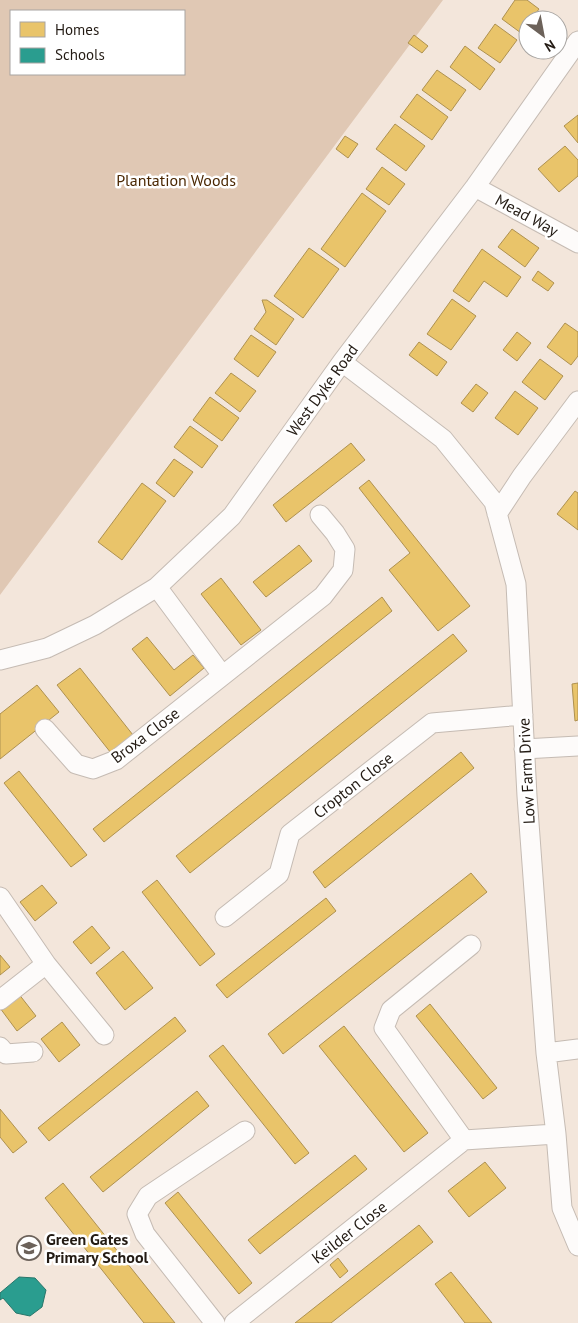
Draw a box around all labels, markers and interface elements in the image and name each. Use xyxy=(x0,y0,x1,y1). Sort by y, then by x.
legend xyxy=(10,10,185,75)
north arrow xyxy=(518,10,568,60)
text: Homes xyxy=(55,20,99,39)
text: N xyxy=(541,36,559,56)
text: Schools xyxy=(55,45,105,64)
park label: Plantation Woods xyxy=(116,170,236,190)
street label: Mead Way xyxy=(492,189,563,241)
street label: West Dyke Road xyxy=(282,340,362,440)
street label: Broxa Close xyxy=(107,703,183,767)
street label: Low Farm Drive xyxy=(513,717,539,825)
street label: Cropton Close xyxy=(309,748,397,822)
street label: Keilder Close xyxy=(307,1196,391,1268)
place label: Green Gates Primary School xyxy=(46,1229,148,1267)
school or university icon: Green Gates Primary School xyxy=(16,1235,42,1261)

